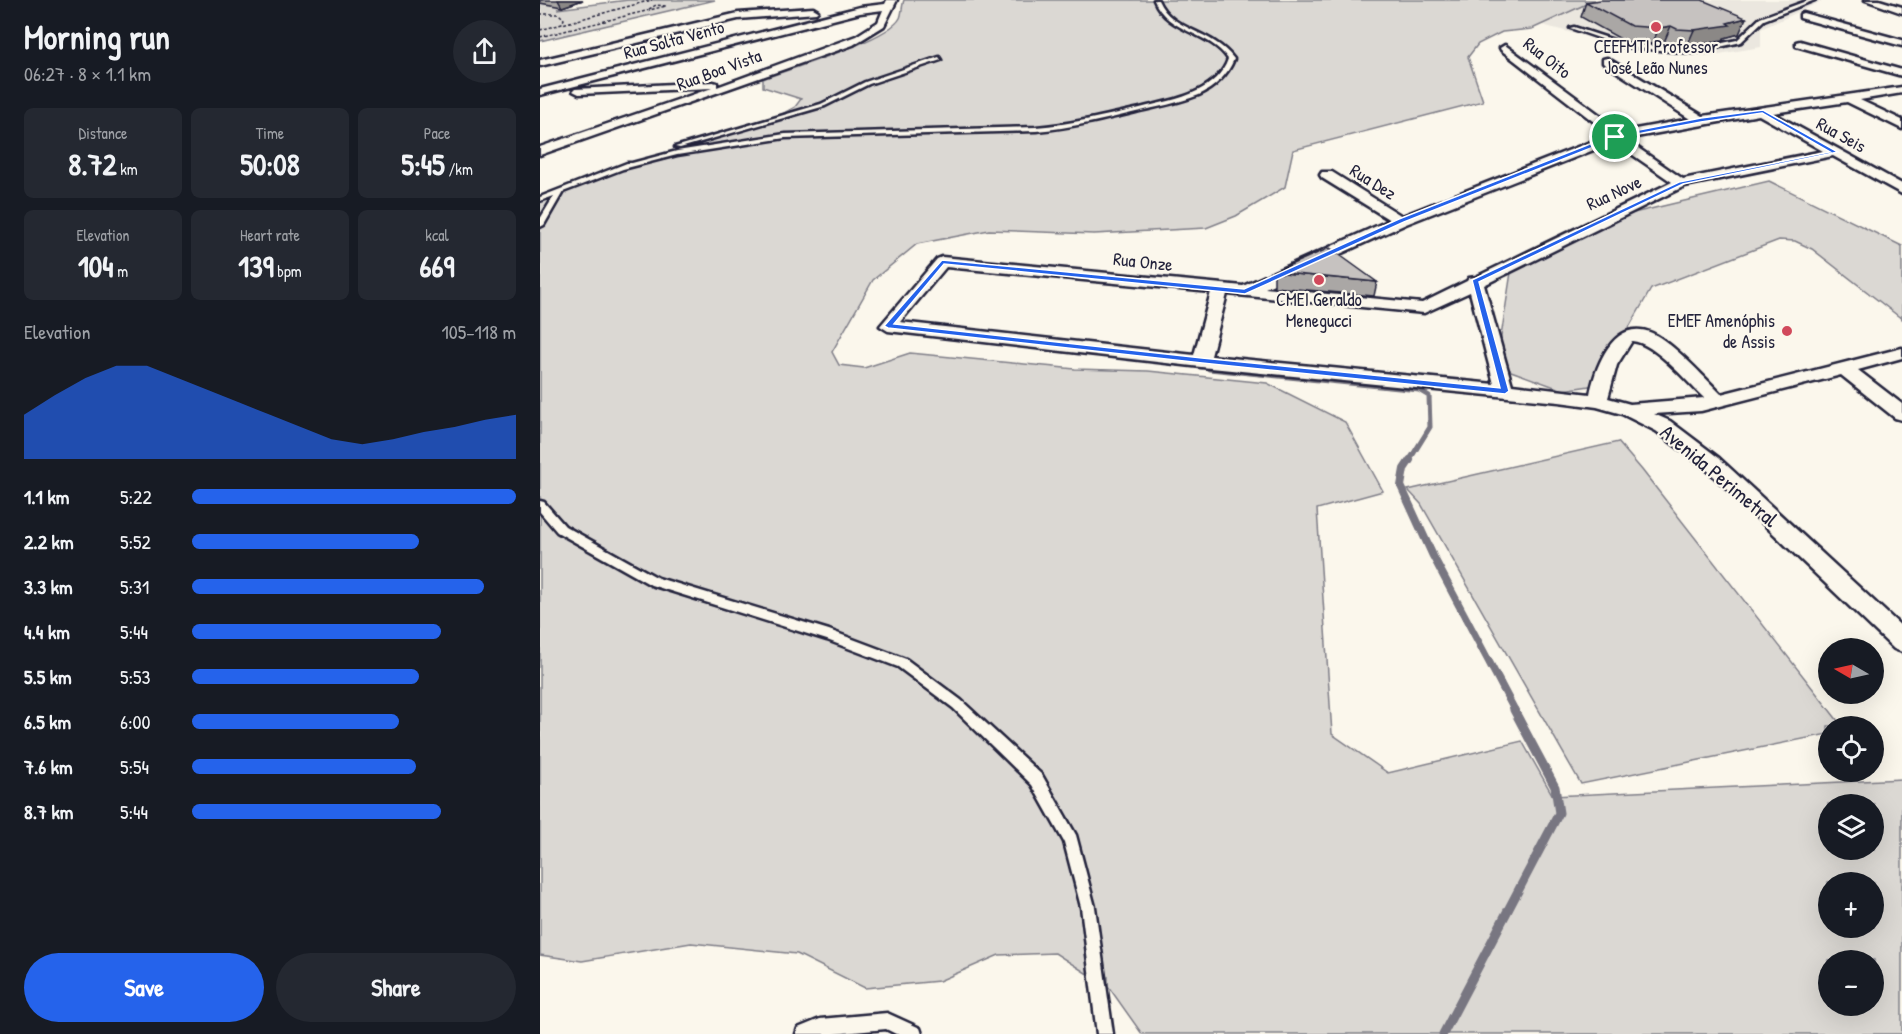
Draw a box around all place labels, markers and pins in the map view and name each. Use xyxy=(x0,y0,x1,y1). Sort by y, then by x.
marker: CEEFMTI Professor José Leão Nunes xyxy=(1649,20,1663,34)
place label: CEEFMTI Professor José Leão Nunes xyxy=(1594,34,1718,80)
pin xyxy=(1589,111,1640,162)
marker: CMEI Geraldo Menegucci xyxy=(1312,273,1326,287)
place label: CMEI Geraldo Menegucci xyxy=(1276,287,1362,333)
place label: EMEF Amenóphis de Assis xyxy=(1668,308,1775,354)
marker: EMEF Amenóphis de Assis xyxy=(1780,324,1794,338)

